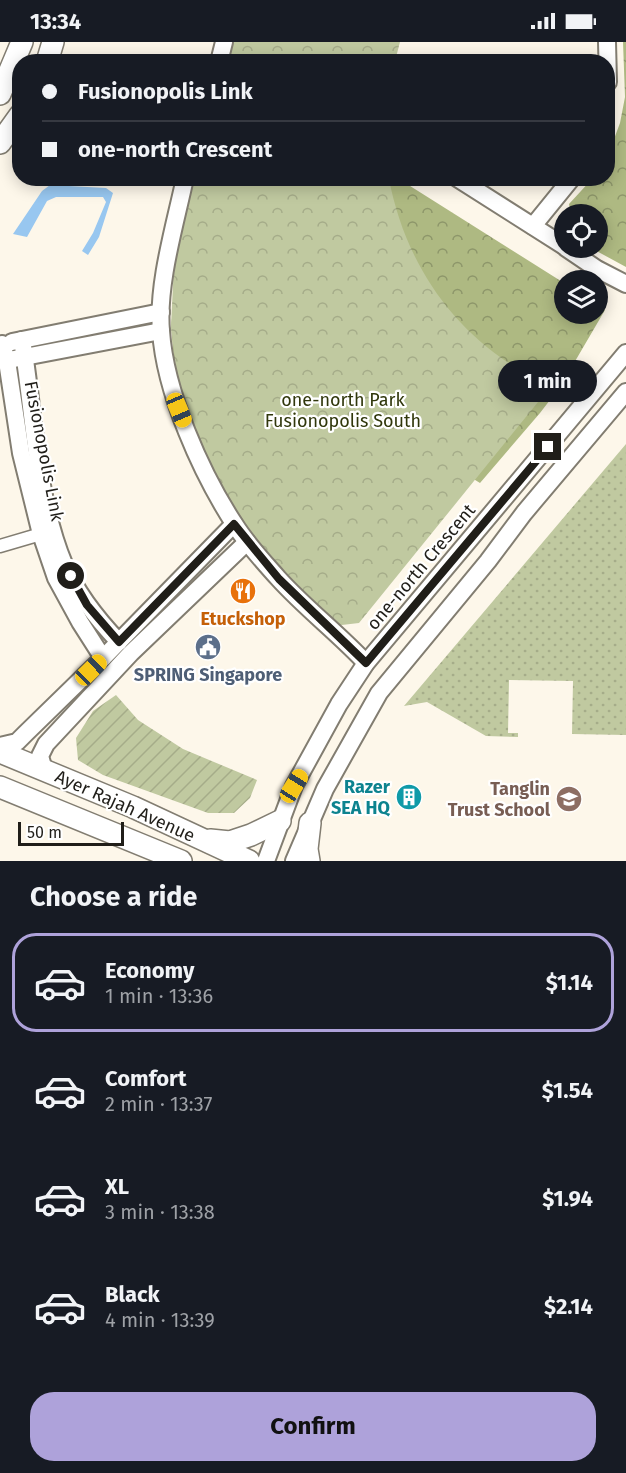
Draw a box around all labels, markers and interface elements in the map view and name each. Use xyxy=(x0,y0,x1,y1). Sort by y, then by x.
text: 13:34 xyxy=(30,8,81,35)
text: Fusionopolis Link xyxy=(78,78,253,105)
text: one-north Crescent xyxy=(78,136,272,163)
map controls xyxy=(554,204,608,324)
button: locate xyxy=(554,204,608,258)
button: layers xyxy=(554,270,608,324)
callout: 1 min xyxy=(498,360,598,402)
text: 1 min xyxy=(523,369,572,393)
street label: Fusionopolis Link xyxy=(20,379,69,524)
park label: one-north Park Fusionopolis South xyxy=(265,389,421,432)
car xyxy=(164,390,194,430)
route end xyxy=(534,433,561,460)
street label: one-north Crescent xyxy=(362,499,480,634)
route start xyxy=(57,562,84,589)
restaurant icon: Etuckshop xyxy=(228,576,258,606)
place label: Etuckshop xyxy=(200,608,286,630)
public building icon: SPRING Singapore xyxy=(193,632,223,662)
car xyxy=(72,651,110,689)
place label: SPRING Singapore xyxy=(134,664,282,686)
street label: Ayer Rajah Avenue xyxy=(52,765,198,847)
car xyxy=(277,766,311,806)
place label: Razer SEA HQ xyxy=(331,776,391,819)
place label: Tanglin Trust School xyxy=(448,778,551,821)
building icon: Razer SEA HQ xyxy=(394,782,424,812)
school or university icon: Tanglin Trust School xyxy=(554,784,584,814)
scale bar xyxy=(18,819,124,846)
text: 50 m xyxy=(27,823,62,842)
text: Choose a ride xyxy=(30,881,197,913)
icon: car xyxy=(33,956,87,1010)
text: Economy xyxy=(105,957,194,984)
text: $1.14 xyxy=(546,969,593,996)
text: 1 min · 13:36 xyxy=(105,984,213,1008)
icon: car xyxy=(33,1064,87,1118)
text: Comfort xyxy=(105,1065,186,1092)
text: $1.54 xyxy=(542,1077,593,1104)
text: 2 min · 13:37 xyxy=(105,1092,212,1116)
icon: car xyxy=(33,1172,87,1226)
text: XL xyxy=(105,1173,129,1200)
text: $1.94 xyxy=(542,1185,593,1212)
text: 3 min · 13:38 xyxy=(105,1200,215,1224)
icon: car xyxy=(33,1280,87,1334)
text: Black xyxy=(105,1281,160,1308)
text: $2.14 xyxy=(544,1293,593,1320)
text: 4 min · 13:39 xyxy=(105,1308,215,1332)
button: Confirm xyxy=(30,1392,596,1461)

